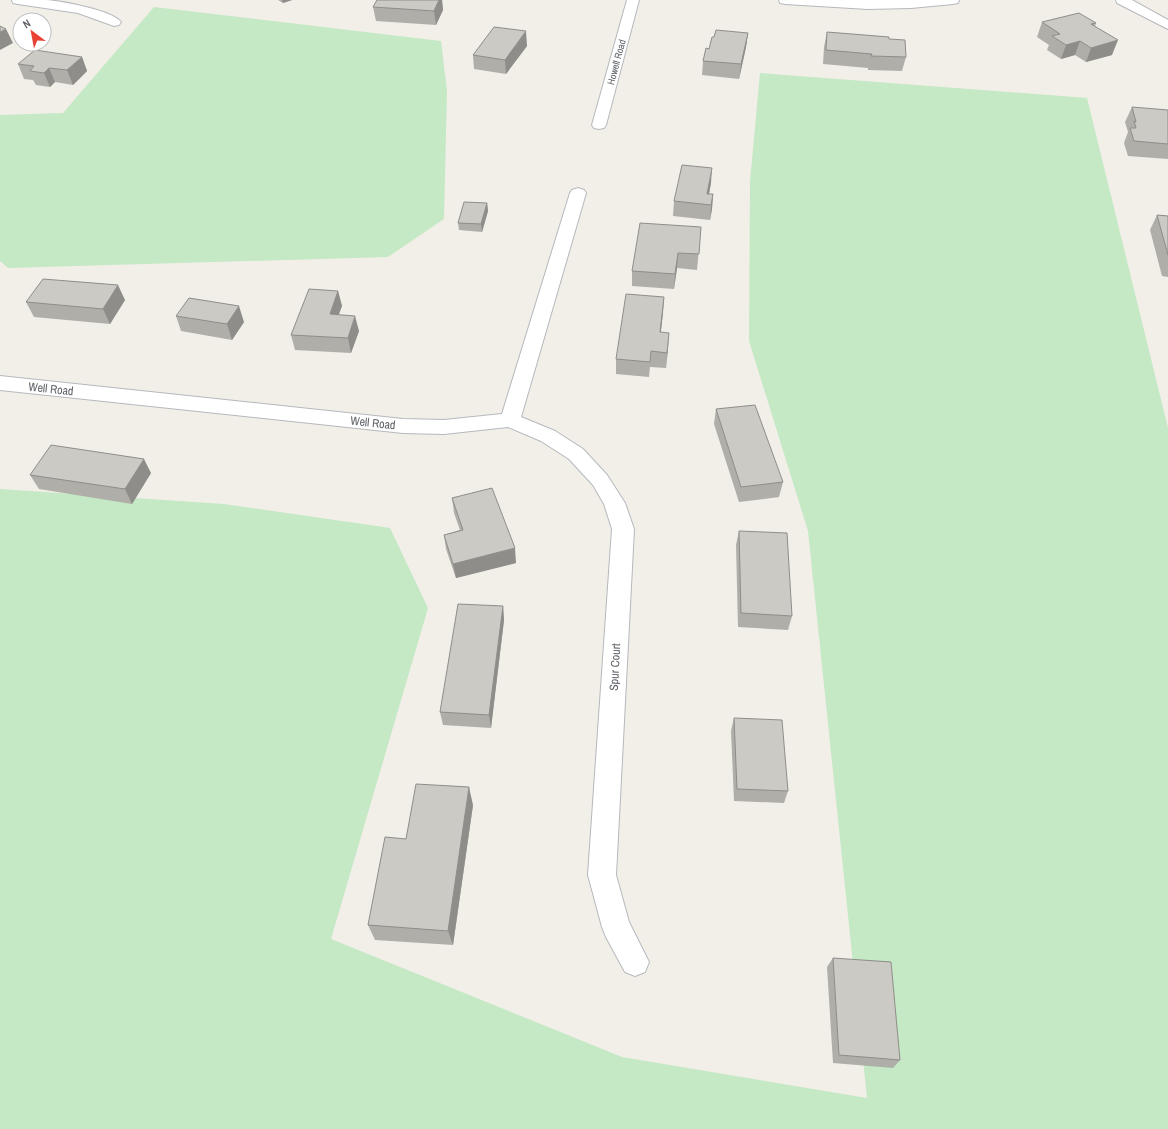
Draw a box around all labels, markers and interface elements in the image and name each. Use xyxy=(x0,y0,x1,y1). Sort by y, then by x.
north arrow xyxy=(12,12,52,52)
text: N xyxy=(20,16,33,31)
street label: Howell Road xyxy=(604,38,629,86)
street label: Well Road xyxy=(28,379,74,399)
street label: Well Road xyxy=(350,413,396,433)
street label: Spur Court xyxy=(606,643,624,691)

